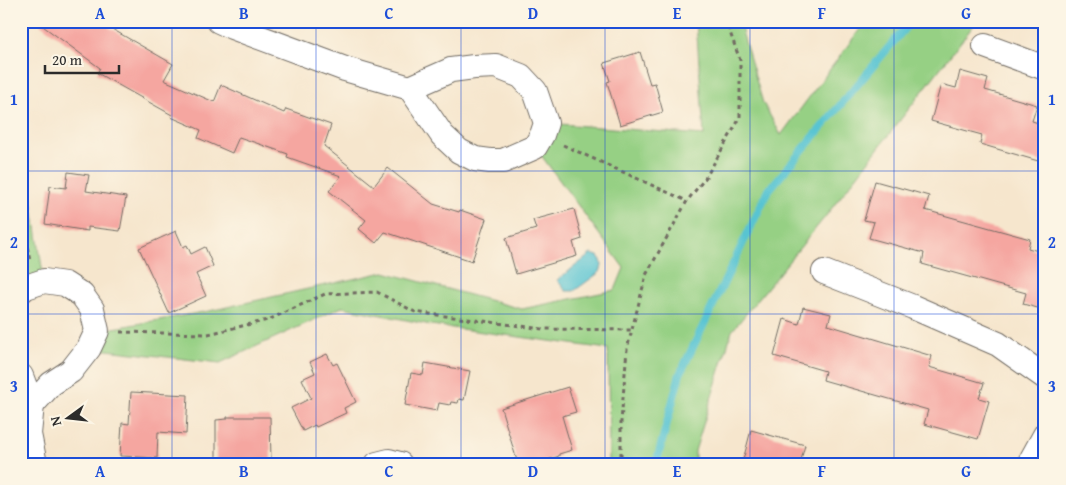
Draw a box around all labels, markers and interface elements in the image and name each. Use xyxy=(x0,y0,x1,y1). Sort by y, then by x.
text: A xyxy=(95,1,106,25)
text: B xyxy=(239,1,249,25)
text: C xyxy=(384,1,394,25)
text: D xyxy=(528,1,538,25)
text: E xyxy=(673,1,682,25)
text: F xyxy=(818,1,826,25)
text: G xyxy=(961,1,971,25)
scale bar xyxy=(45,42,119,74)
text: 20 m xyxy=(52,49,83,70)
text: 1 xyxy=(10,87,18,111)
text: 1 xyxy=(1048,87,1056,111)
text: 2 xyxy=(10,230,18,254)
text: 2 xyxy=(1048,230,1056,254)
text: 3 xyxy=(10,374,18,398)
text: 3 xyxy=(1048,374,1056,398)
north arrow xyxy=(42,392,92,442)
text: N xyxy=(44,414,66,428)
text: A xyxy=(95,459,106,483)
text: B xyxy=(239,459,249,483)
text: C xyxy=(384,459,394,483)
text: D xyxy=(528,459,538,483)
text: E xyxy=(673,459,682,483)
text: F xyxy=(818,459,826,483)
text: G xyxy=(961,459,971,483)

